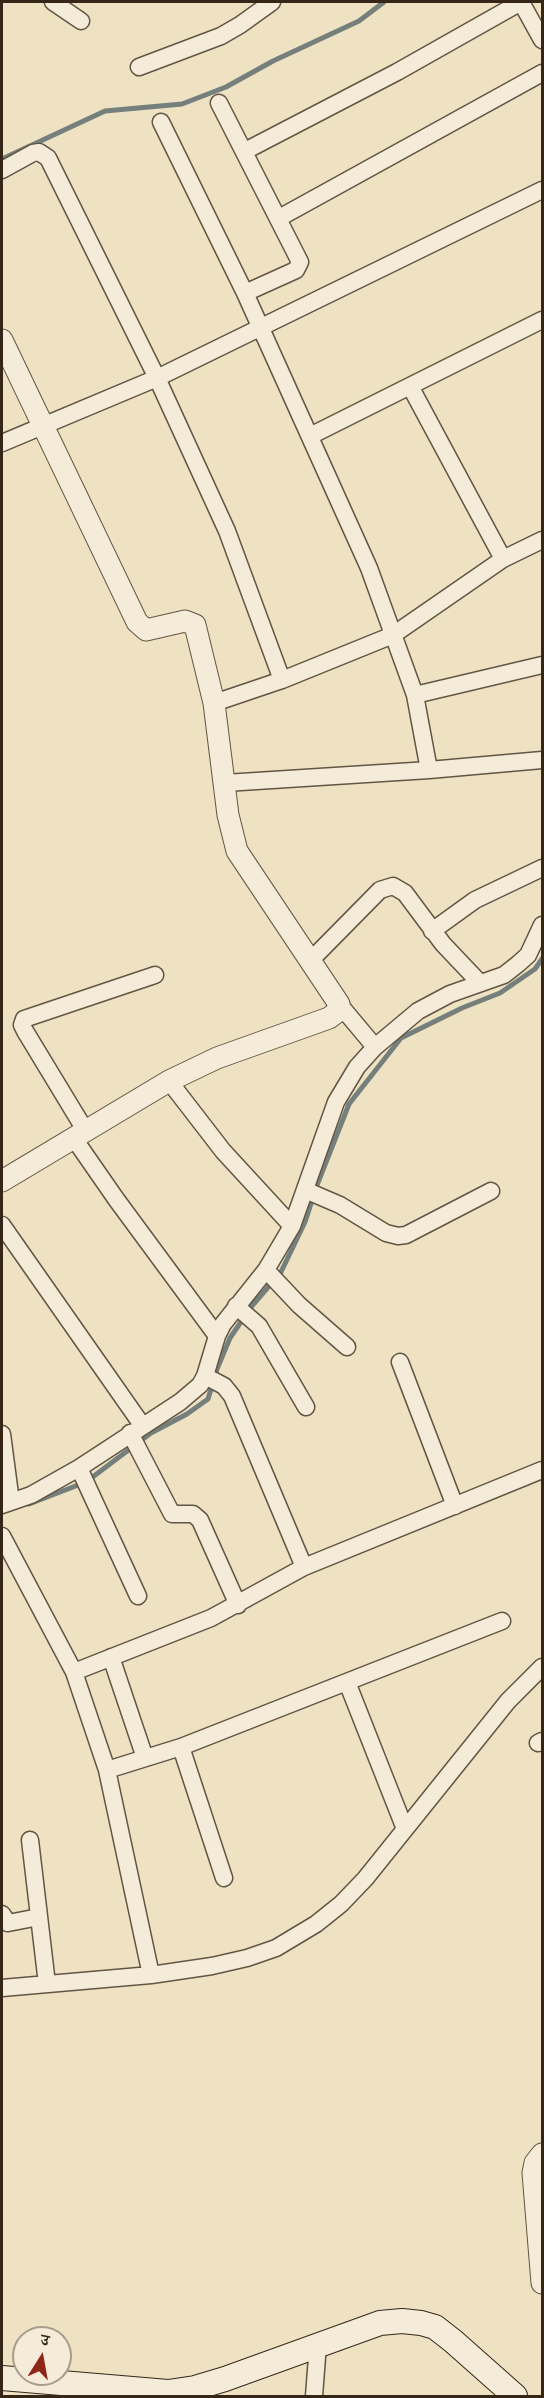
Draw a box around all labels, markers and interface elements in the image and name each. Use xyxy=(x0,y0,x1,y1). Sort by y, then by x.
north arrow xyxy=(12,2326,72,2386)
text: उ xyxy=(39,2330,51,2351)

